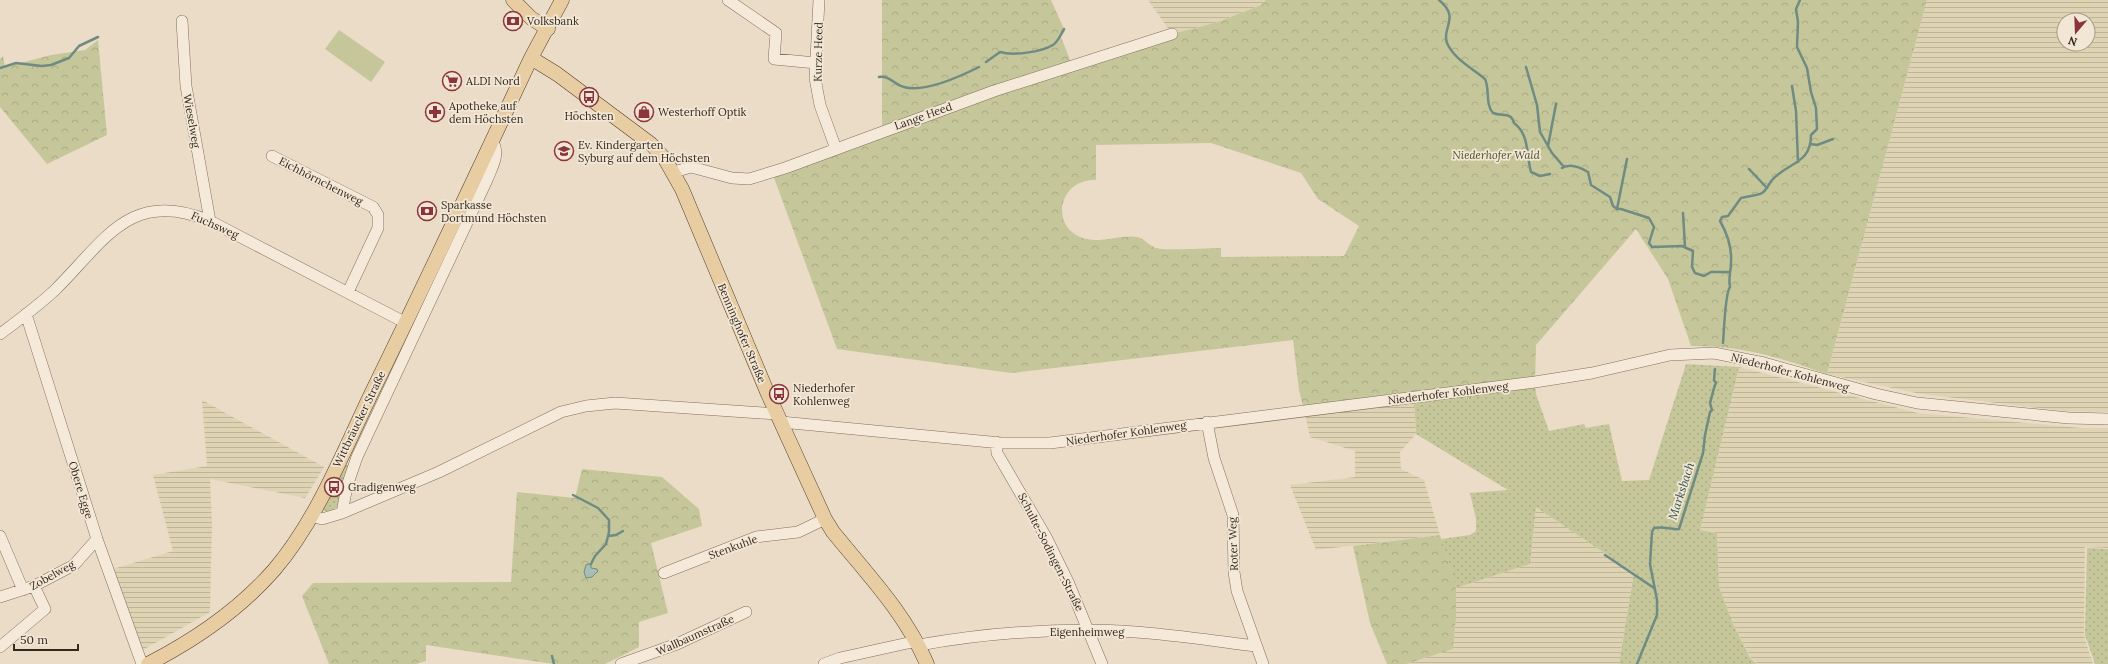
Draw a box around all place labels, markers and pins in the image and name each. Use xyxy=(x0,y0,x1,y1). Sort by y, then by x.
bank icon: Volksbank xyxy=(502,10,524,32)
place label: Volksbank xyxy=(526,14,579,28)
supermarket icon: ALDI Nord xyxy=(441,70,463,92)
place label: ALDI Nord xyxy=(465,74,520,88)
bus stop icon: Höchsten xyxy=(578,86,600,108)
place label: Apotheke auf dem Höchsten xyxy=(448,99,524,126)
pharmacy icon: Apotheke auf dem Höchsten xyxy=(424,101,446,123)
shop icon: Westerhoff Optik xyxy=(633,101,655,123)
place label: Westerhoff Optik xyxy=(658,105,747,119)
place label: Höchsten xyxy=(564,109,614,123)
place label: Ev. Kindergarten Syburg auf dem Höchsten xyxy=(578,138,710,165)
school or university icon: Ev. Kindergarten Syburg auf dem Höchsten xyxy=(553,140,575,162)
place label: Sparkasse Dortmund Höchsten xyxy=(441,198,547,225)
bank icon: Sparkasse Dortmund Höchsten xyxy=(416,200,438,222)
place label: Niederhofer Kohlenweg xyxy=(793,381,855,408)
bus stop icon: Niederhofer Kohlenweg xyxy=(768,383,790,405)
bus stop icon: Gradigenweg xyxy=(323,476,345,498)
place label: Gradigenweg xyxy=(348,480,417,494)

